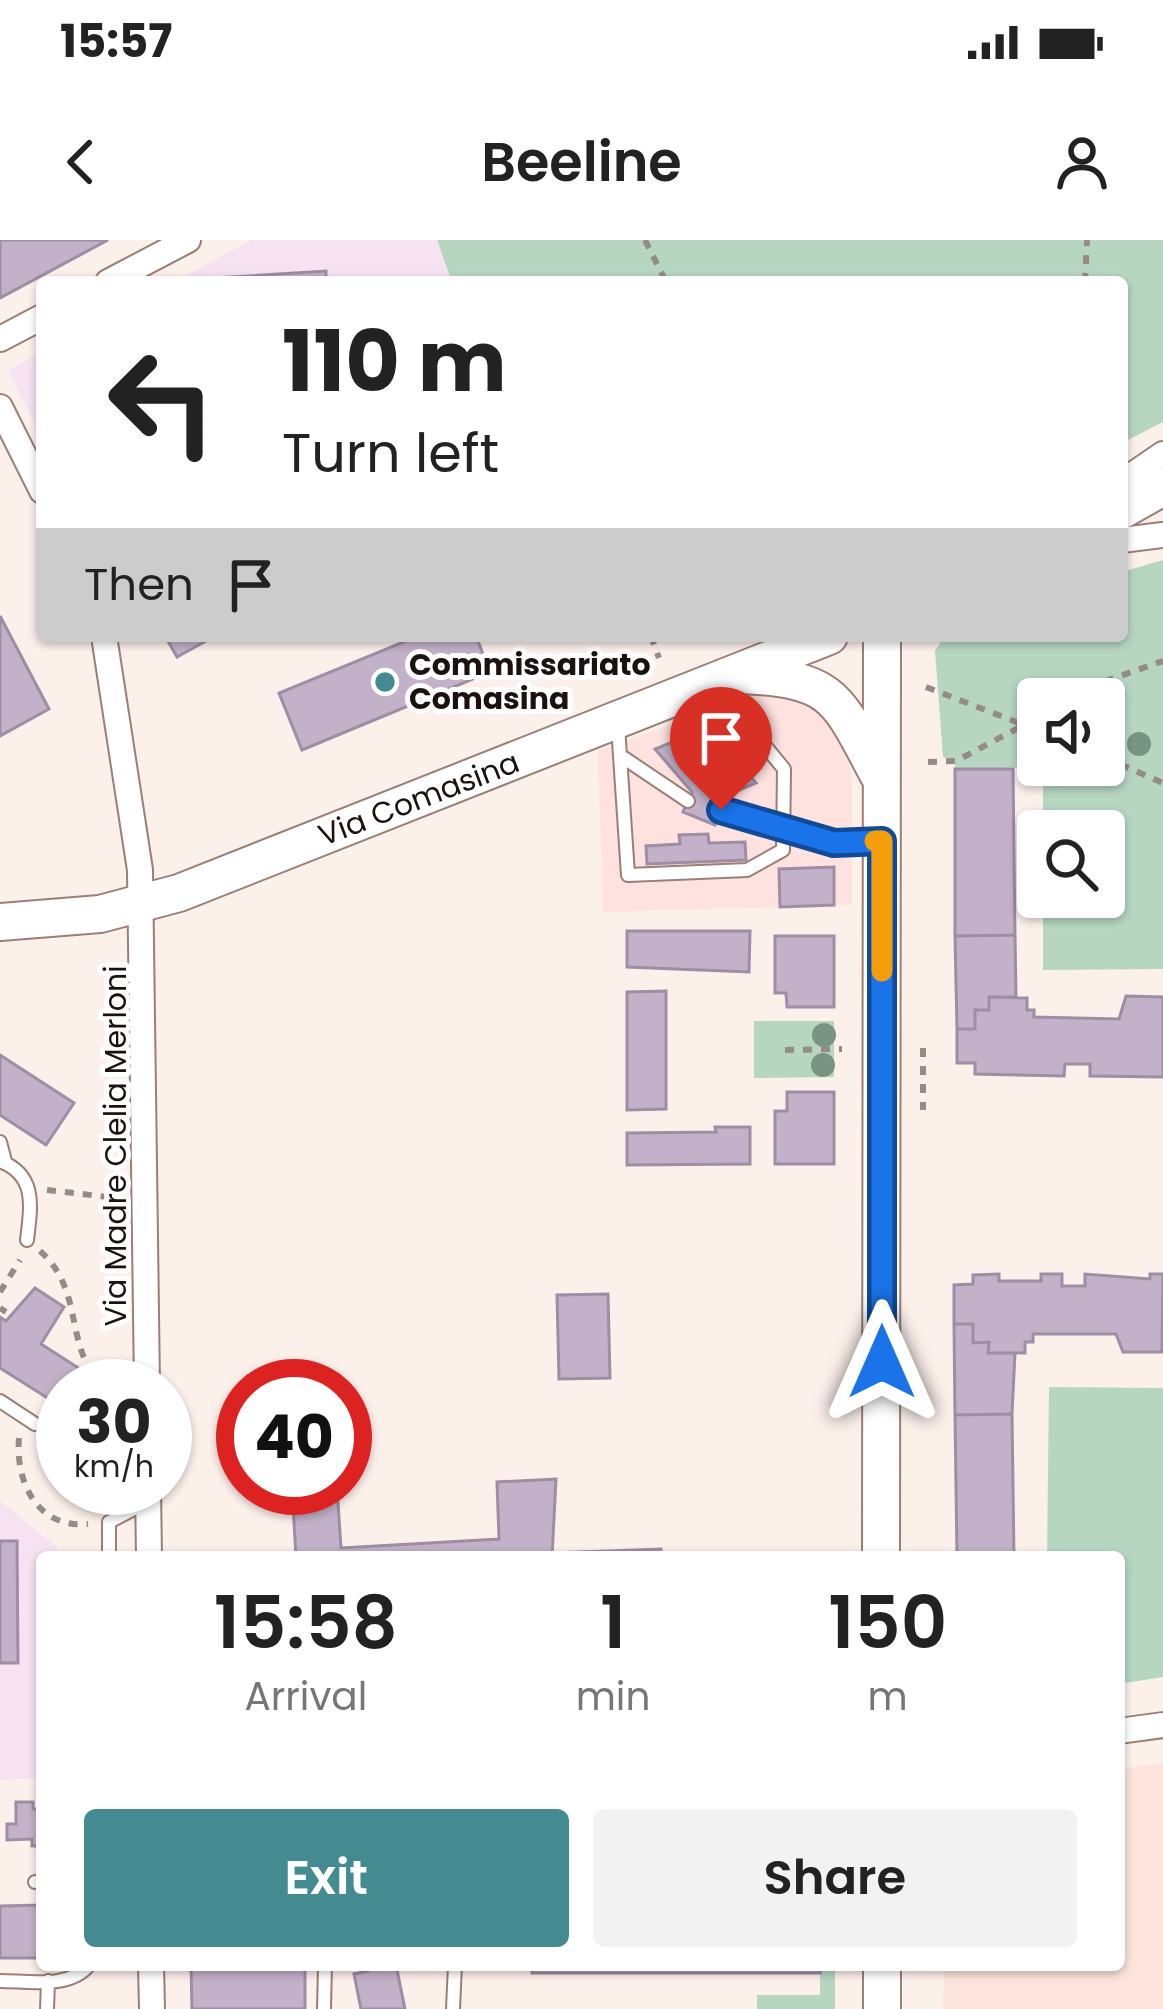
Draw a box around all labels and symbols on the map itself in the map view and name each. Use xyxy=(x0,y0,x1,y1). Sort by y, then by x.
place label: Commissariato Comasina xyxy=(409,643,651,720)
marker: Commissariato Comasina xyxy=(372,669,398,695)
pin xyxy=(670,687,772,810)
street label: Via Comasina xyxy=(312,740,525,857)
street label: Via Madre Clelia Merloni xyxy=(94,965,137,1327)
position arrow xyxy=(819,1299,945,1425)
speed limit sign: 40 xyxy=(216,1359,372,1515)

